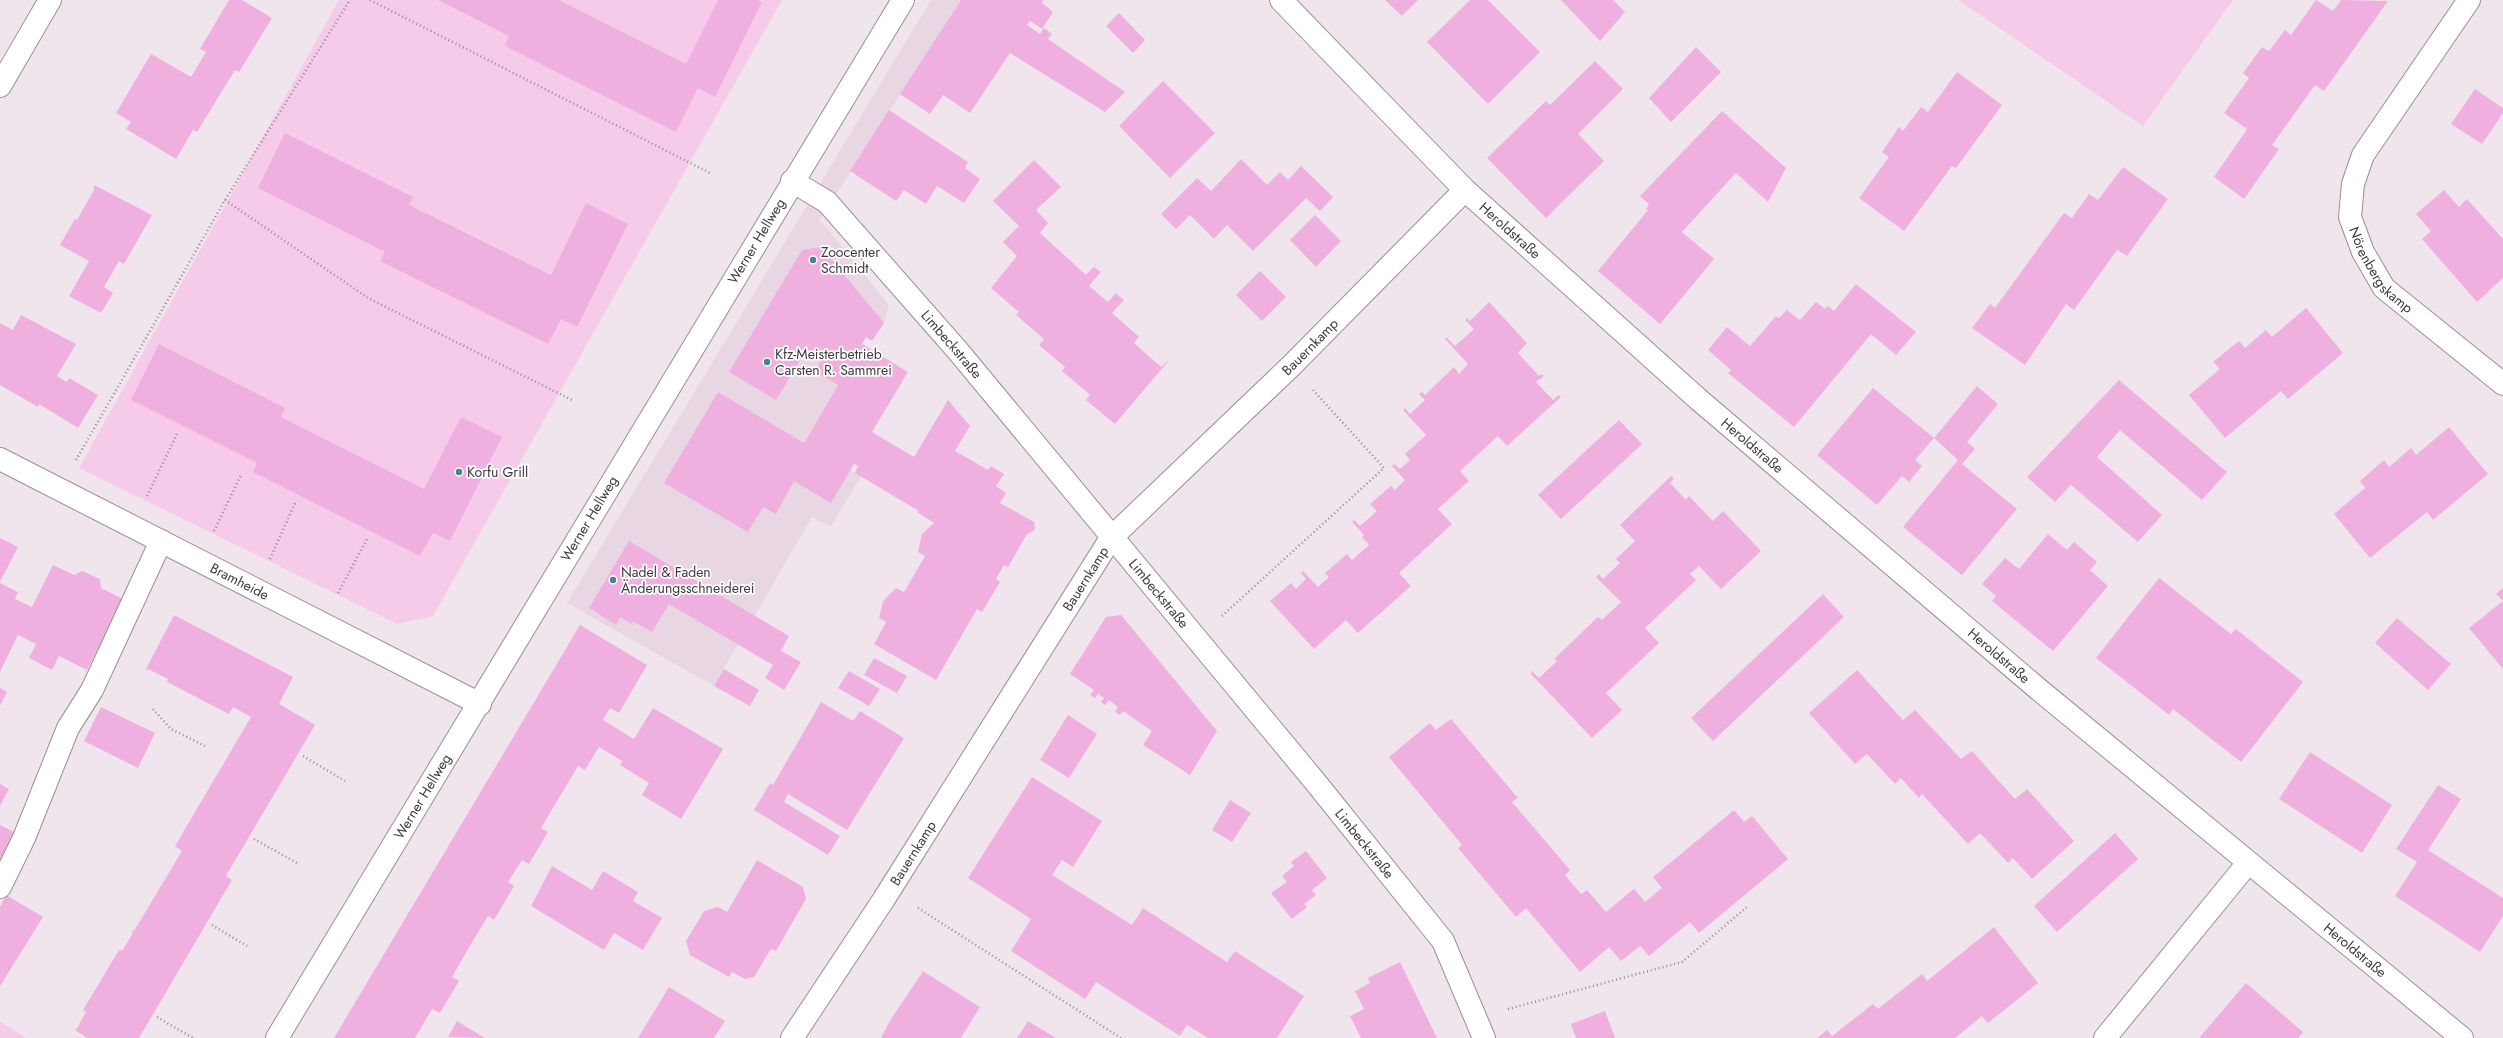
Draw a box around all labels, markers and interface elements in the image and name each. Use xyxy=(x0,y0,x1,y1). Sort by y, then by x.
street label: Werner Hellweg xyxy=(723,194,790,287)
street label: Heroldstraße xyxy=(1475,197,1545,263)
street label: Nörenbergskamp xyxy=(2344,224,2417,318)
place label: Zoocenter Schmidt xyxy=(821,242,880,278)
marker: Zoocenter Schmidt xyxy=(808,255,818,265)
street label: Limbeckstraße xyxy=(916,306,987,383)
street label: Bauernkamp xyxy=(1277,314,1343,380)
place label: Kfz-Meisterbetrieb Carsten R. Sammrei xyxy=(775,344,892,380)
marker: Kfz-Meisterbetrieb Carsten R. Sammrei xyxy=(762,357,772,367)
street label: Heroldstraße xyxy=(1717,413,1788,478)
place label: Korfu Grill xyxy=(467,462,528,482)
marker: Korfu Grill xyxy=(454,467,464,477)
street label: Werner Hellweg xyxy=(556,472,623,565)
street label: Bauernkamp xyxy=(1057,542,1113,615)
street label: Limbeckstraße xyxy=(1124,554,1194,632)
street label: Bramheide xyxy=(207,558,273,605)
place label: Nadel & Faden Änderungsschneiderei xyxy=(621,562,754,598)
marker: Nadel & Faden Änderungsschneiderei xyxy=(608,575,618,585)
street label: Heroldstraße xyxy=(1963,623,2035,688)
street label: Werner Hellweg xyxy=(389,750,456,843)
street label: Limbeckstraße xyxy=(1330,804,1399,883)
street label: Bauernkamp xyxy=(885,817,941,889)
street label: Heroldstraße xyxy=(2319,918,2391,982)

